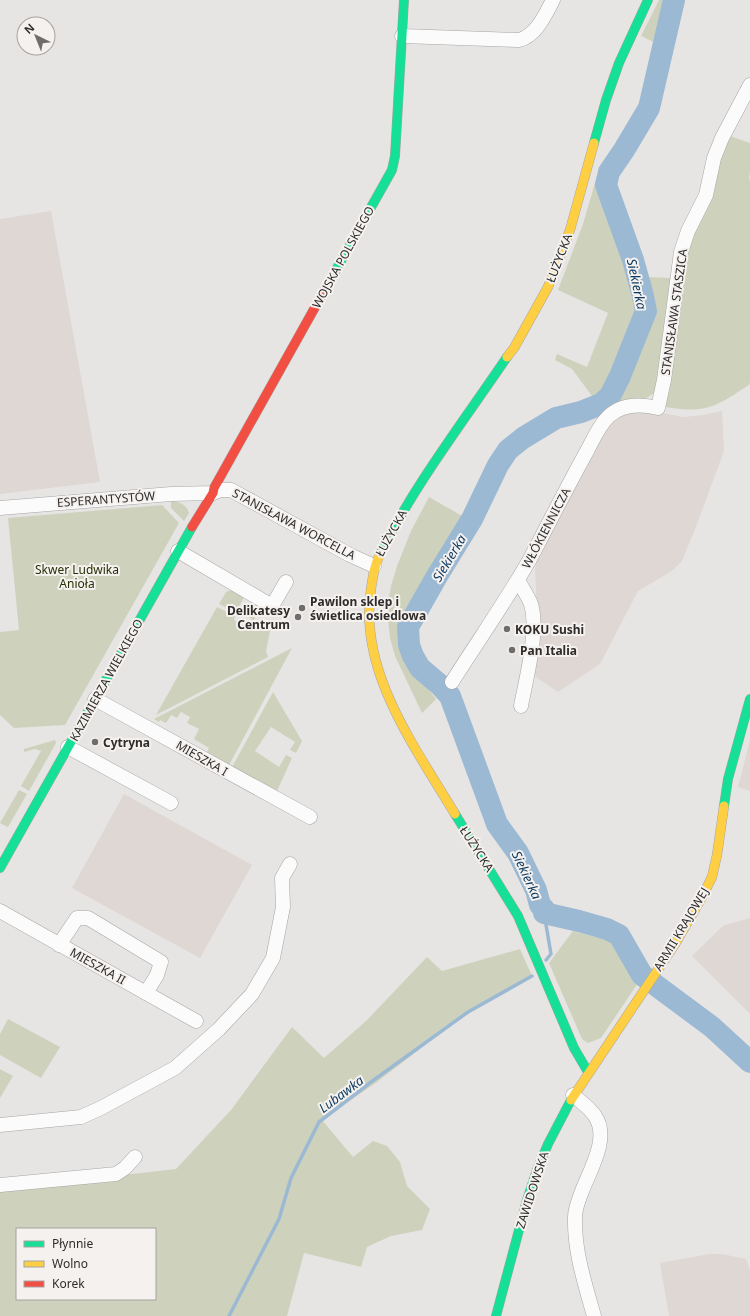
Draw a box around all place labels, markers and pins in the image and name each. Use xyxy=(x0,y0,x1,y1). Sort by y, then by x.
place label: Pawilon sklep i świetlica osiedlowa xyxy=(310,593,426,624)
place label: Delikatesy Centrum xyxy=(227,602,290,633)
marker: Pawilon sklep i świetlica osiedlowa xyxy=(297,603,307,613)
marker: Delikatesy Centrum xyxy=(293,612,303,622)
place label: KOKU Sushi xyxy=(515,621,584,638)
marker: KOKU Sushi xyxy=(502,624,512,634)
place label: Pan Italia xyxy=(520,642,577,659)
marker: Pan Italia xyxy=(507,645,517,655)
place label: Cytryna xyxy=(103,734,150,751)
marker: Cytryna xyxy=(90,737,100,747)

